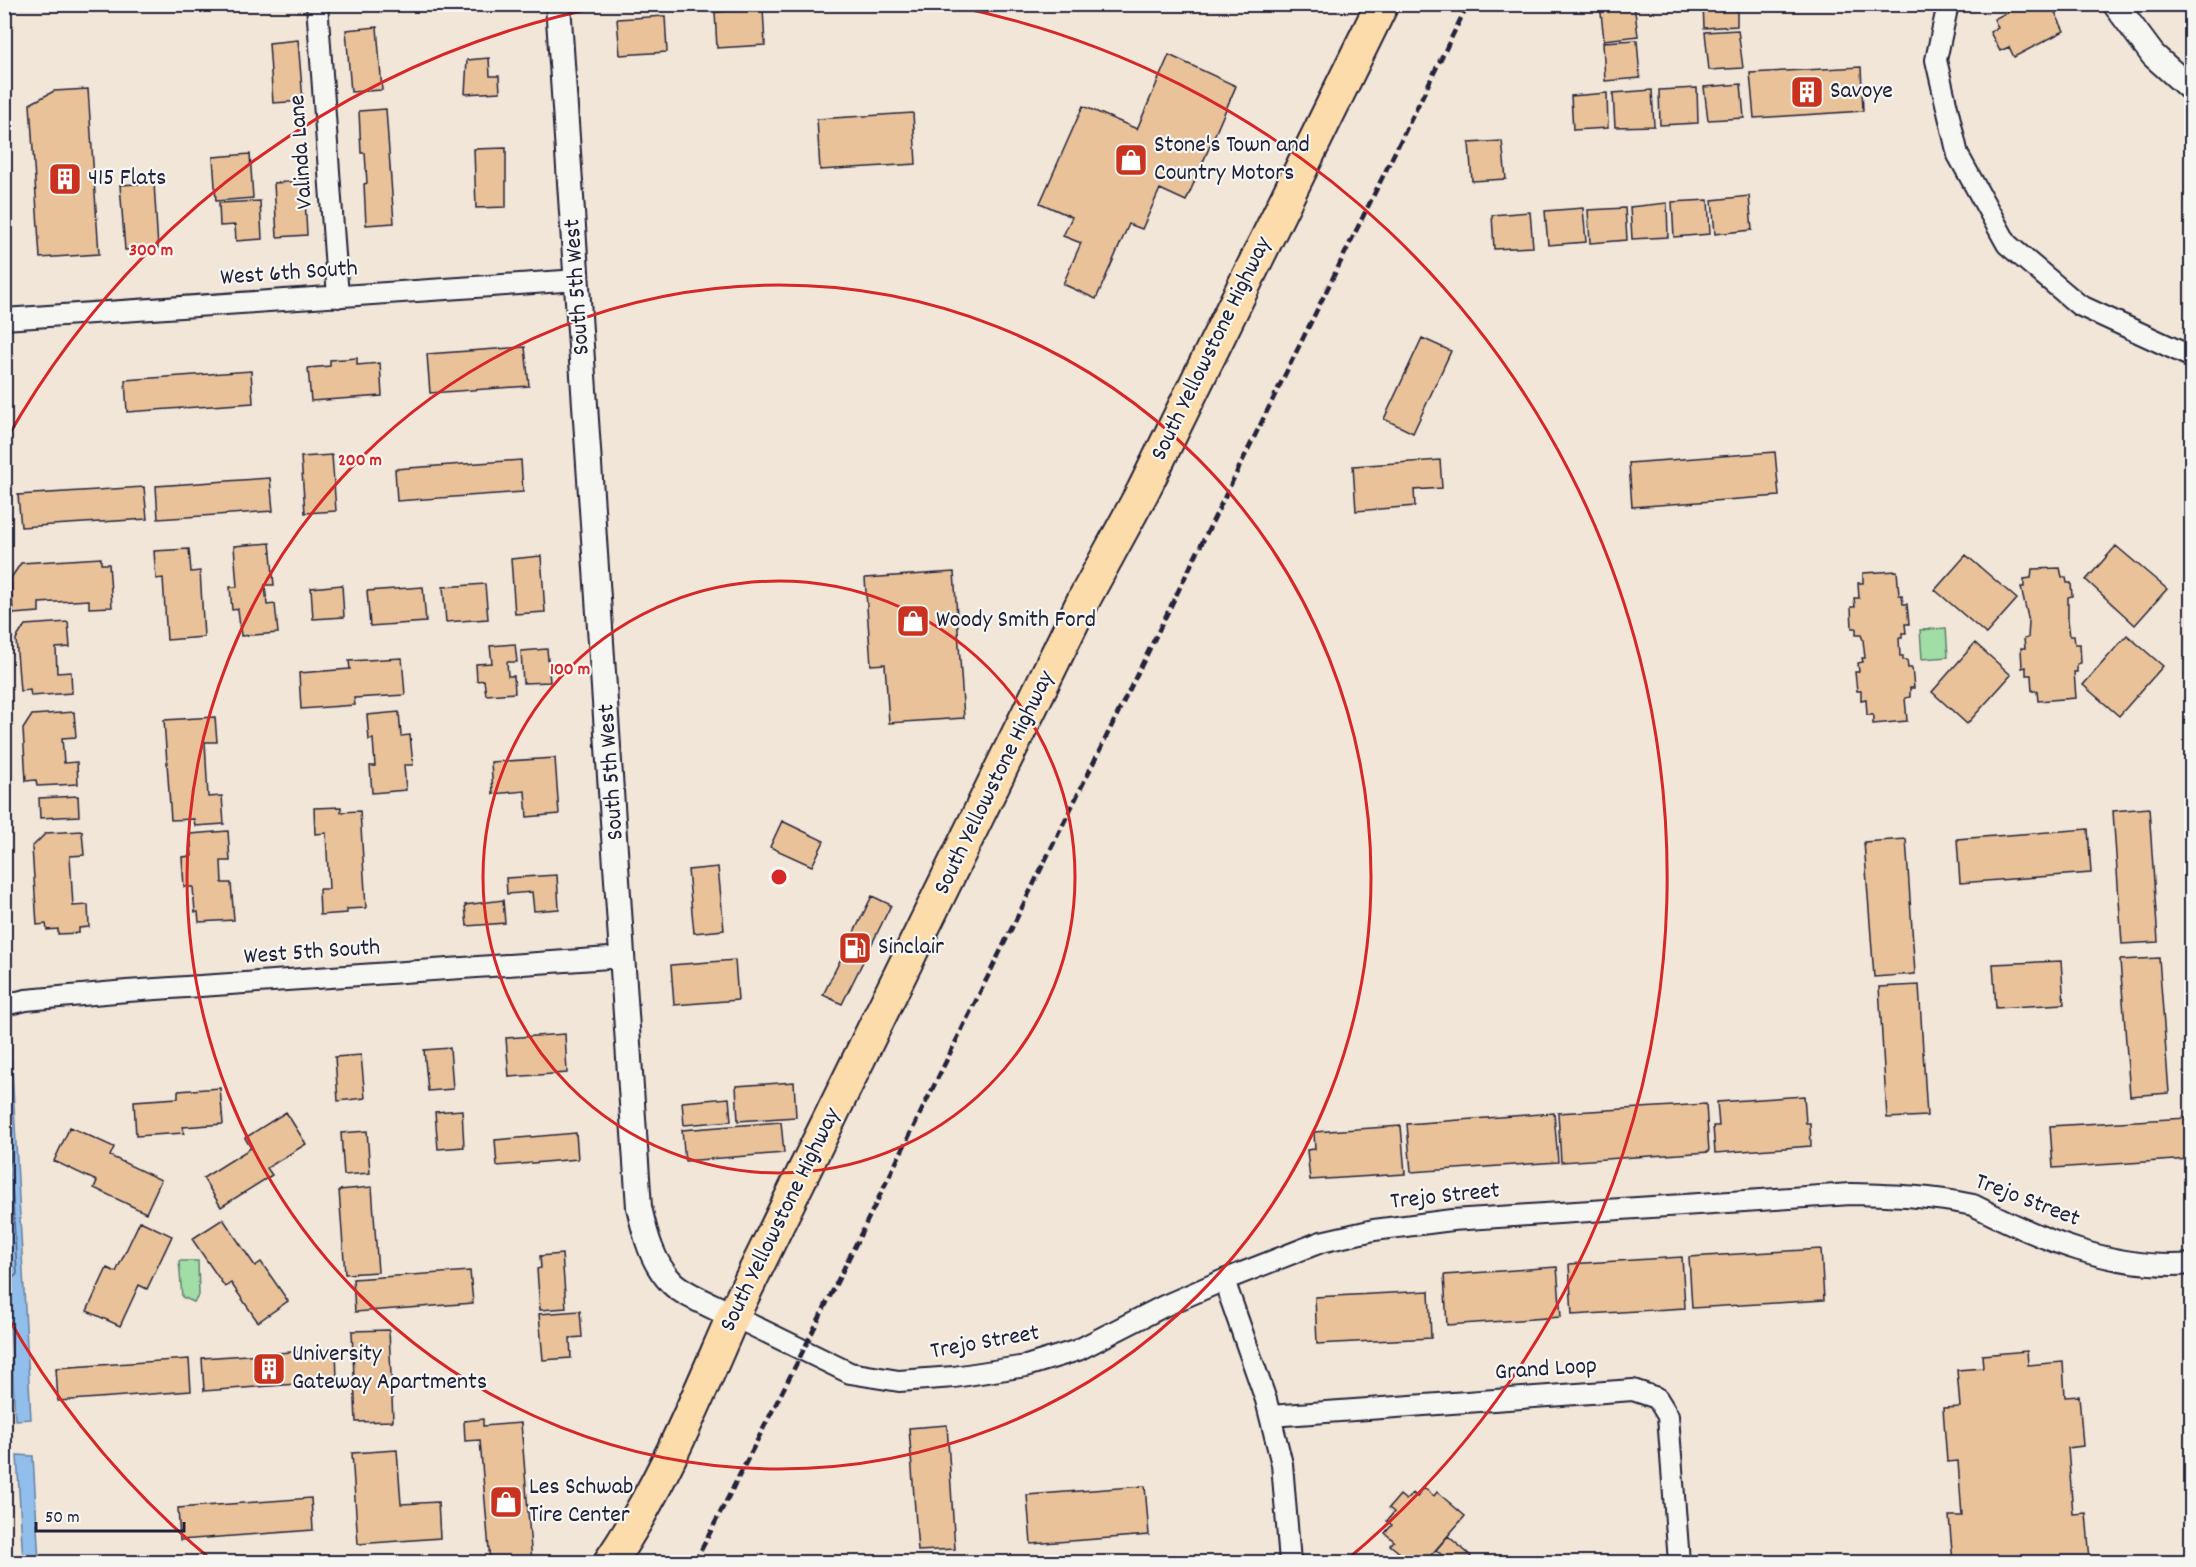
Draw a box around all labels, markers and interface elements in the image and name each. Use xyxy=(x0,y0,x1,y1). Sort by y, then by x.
building icon: Savoye xyxy=(1789,74,1825,110)
place label: Savoye xyxy=(1830,75,1893,109)
street label: Valinda Lane xyxy=(281,94,323,210)
place label: Stone's Town and Country Motors xyxy=(1154,129,1310,191)
shop icon: Stone's Town and Country Motors xyxy=(1113,142,1149,178)
building icon: 415 Flats xyxy=(47,161,83,197)
place label: 415 Flats xyxy=(88,162,166,196)
street label: South 5th West xyxy=(556,217,600,356)
street label: South Yellowstone Highway xyxy=(1143,230,1282,467)
text: 300 m xyxy=(129,239,173,264)
street label: West 6th South xyxy=(219,252,359,296)
text: 200 m xyxy=(338,449,382,474)
shop icon: Woody Smith Ford xyxy=(895,603,931,639)
place label: Woody Smith Ford xyxy=(936,604,1096,638)
text: 100 m xyxy=(550,658,590,683)
street label: South Yellowstone Highway xyxy=(926,664,1065,901)
street label: South 5th West xyxy=(590,702,634,841)
centre of rings xyxy=(769,867,789,887)
fuel station icon: Sinclair xyxy=(837,930,873,966)
street label: West 5th South xyxy=(243,931,381,975)
place label: Sinclair xyxy=(878,931,944,965)
street label: South Yellowstone Highway xyxy=(712,1101,851,1338)
street label: Trejo Street xyxy=(1970,1165,2084,1237)
street label: Trejo Street xyxy=(1389,1174,1502,1220)
street label: Trejo Street xyxy=(928,1317,1042,1369)
place label: University Gateway Apartments xyxy=(292,1338,487,1400)
street label: Grand Loop xyxy=(1494,1349,1598,1391)
building icon: University Gateway Apartments xyxy=(251,1351,287,1387)
place label: Les Schwab Tire Center xyxy=(529,1471,633,1533)
shop icon: Les Schwab Tire Center xyxy=(488,1484,524,1520)
scale bar xyxy=(36,1495,184,1533)
text: 50 m xyxy=(45,1506,80,1531)

